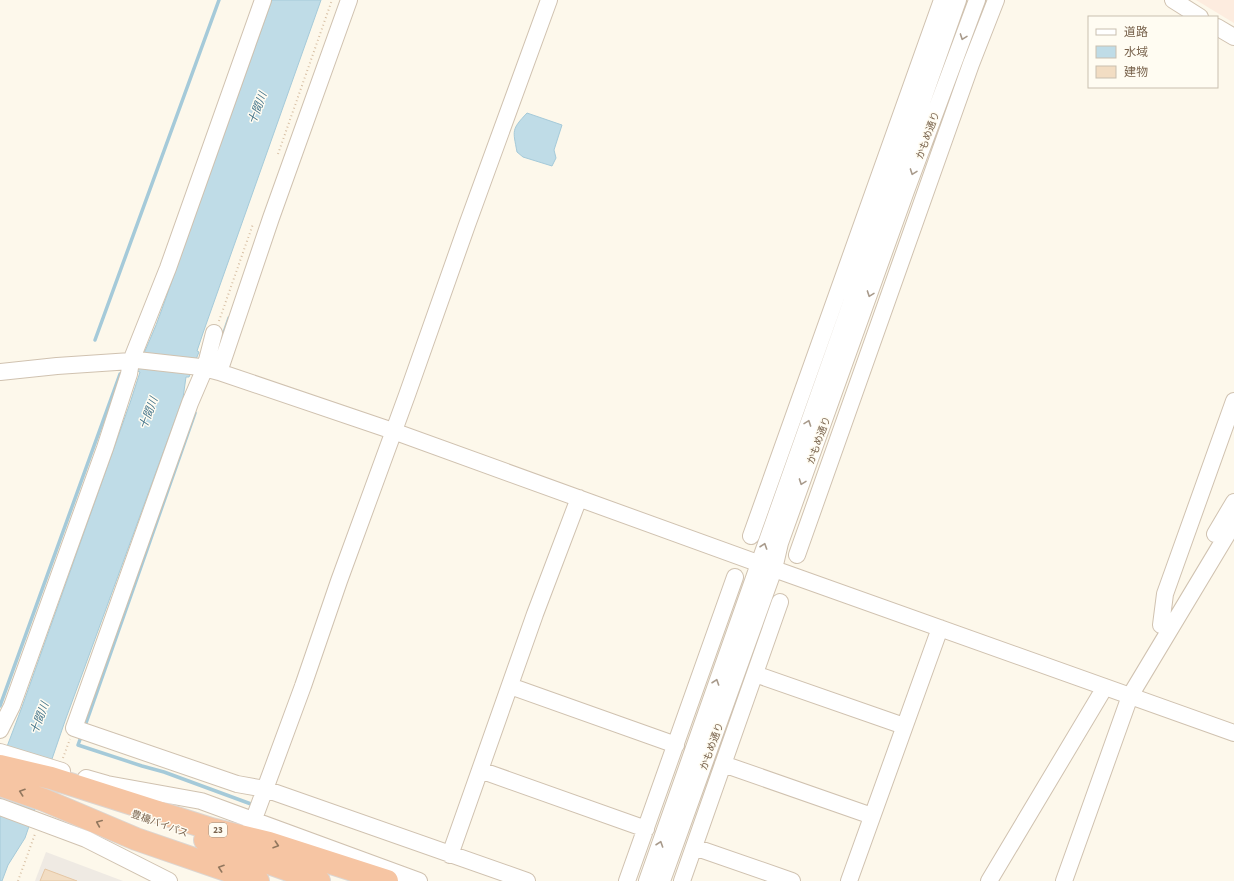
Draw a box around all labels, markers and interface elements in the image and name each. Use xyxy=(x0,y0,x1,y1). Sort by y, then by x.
legend xyxy=(1088,16,1218,88)
text: 道路 xyxy=(1124,24,1148,41)
one-way arrow xyxy=(960,33,968,40)
text: 水域 xyxy=(1124,44,1148,61)
text: 建物 xyxy=(1124,64,1148,81)
water label: 十間川 xyxy=(245,89,271,126)
street label: かもめ通り xyxy=(913,109,943,161)
one-way arrow xyxy=(910,168,918,175)
one-way arrow xyxy=(866,291,875,298)
water label: 十間川 xyxy=(136,394,162,431)
street label: かもめ通り xyxy=(804,414,834,466)
one-way arrow xyxy=(803,420,811,427)
one-way arrow xyxy=(799,479,807,486)
one-way arrow xyxy=(759,543,768,550)
one-way arrow xyxy=(712,678,720,685)
water label: 十間川 xyxy=(27,699,53,736)
street label: かもめ通り xyxy=(697,720,727,772)
one-way arrow xyxy=(19,789,26,797)
street label: 豊橋バイパス xyxy=(129,807,190,841)
one-way arrow xyxy=(95,820,103,828)
road number: 23 xyxy=(209,823,227,837)
one-way arrow xyxy=(272,840,279,848)
one-way arrow xyxy=(655,841,663,848)
one-way arrow xyxy=(217,864,224,873)

